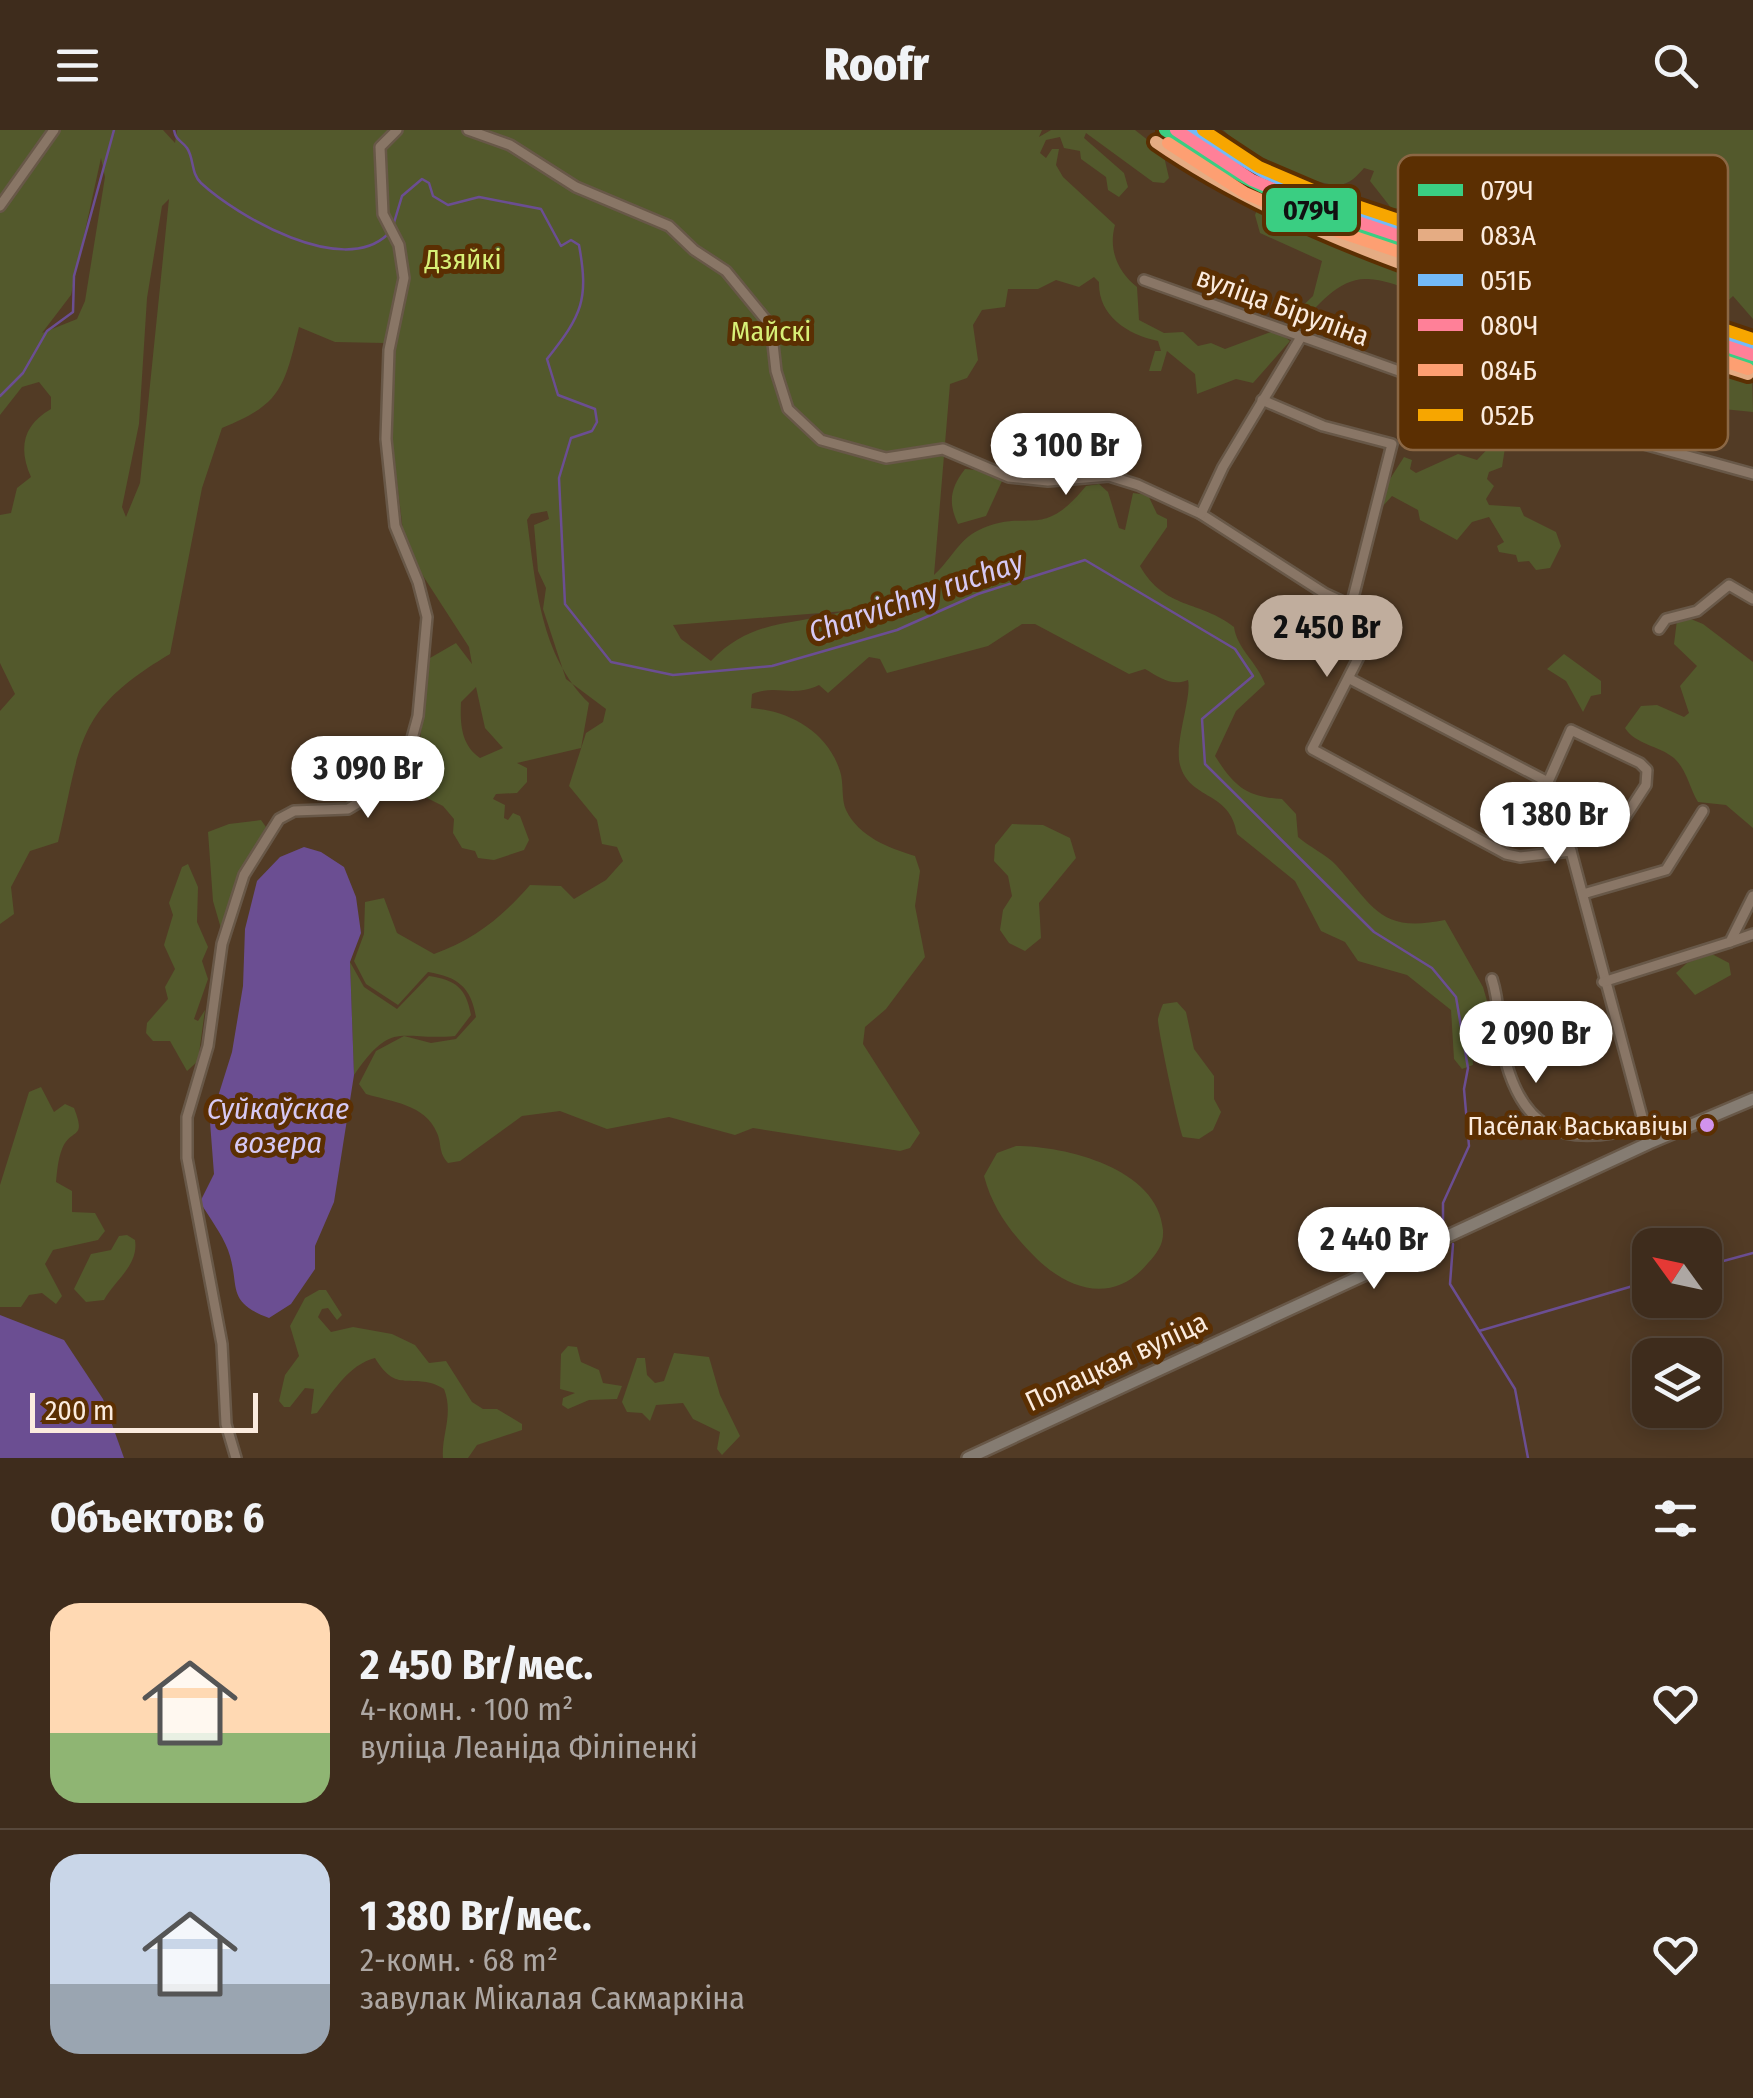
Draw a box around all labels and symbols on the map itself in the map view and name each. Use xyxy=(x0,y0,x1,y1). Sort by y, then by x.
legend xyxy=(1398,155,1728,450)
text: 079Ч xyxy=(1480,174,1534,207)
line badge: 079Ч xyxy=(1264,186,1359,234)
text: 079Ч xyxy=(1283,194,1339,227)
text: 083А xyxy=(1480,219,1536,252)
park label: Дзяйкі xyxy=(423,243,502,276)
street label: вуліца Біруліна xyxy=(1192,260,1374,353)
text: 051Б xyxy=(1480,264,1532,297)
text: 080Ч xyxy=(1480,309,1539,342)
park label: Майскі xyxy=(731,315,811,348)
text: 084Б xyxy=(1480,354,1537,387)
text: 052Б xyxy=(1480,399,1534,432)
pin: 3 100 Br xyxy=(963,413,1169,498)
water label: Charvichny ruchay xyxy=(804,543,1030,651)
pin: 2 450 Br xyxy=(1224,595,1430,680)
pin: 3 090 Br xyxy=(265,736,471,821)
pin: 1 380 Br xyxy=(1452,782,1658,867)
pin: 2 090 Br xyxy=(1433,1001,1639,1086)
water label: Суйкаўскае возера xyxy=(207,1091,349,1161)
place label: Пасёлак Васькавічы xyxy=(1468,1111,1688,1142)
marker: Пасёлак Васькавічы xyxy=(1697,1115,1717,1135)
pin: 2 440 Br xyxy=(1271,1207,1477,1292)
north arrow xyxy=(1632,1228,1722,1318)
street label: Полацкая вуліца xyxy=(1020,1305,1212,1418)
scale bar xyxy=(30,1388,258,1432)

